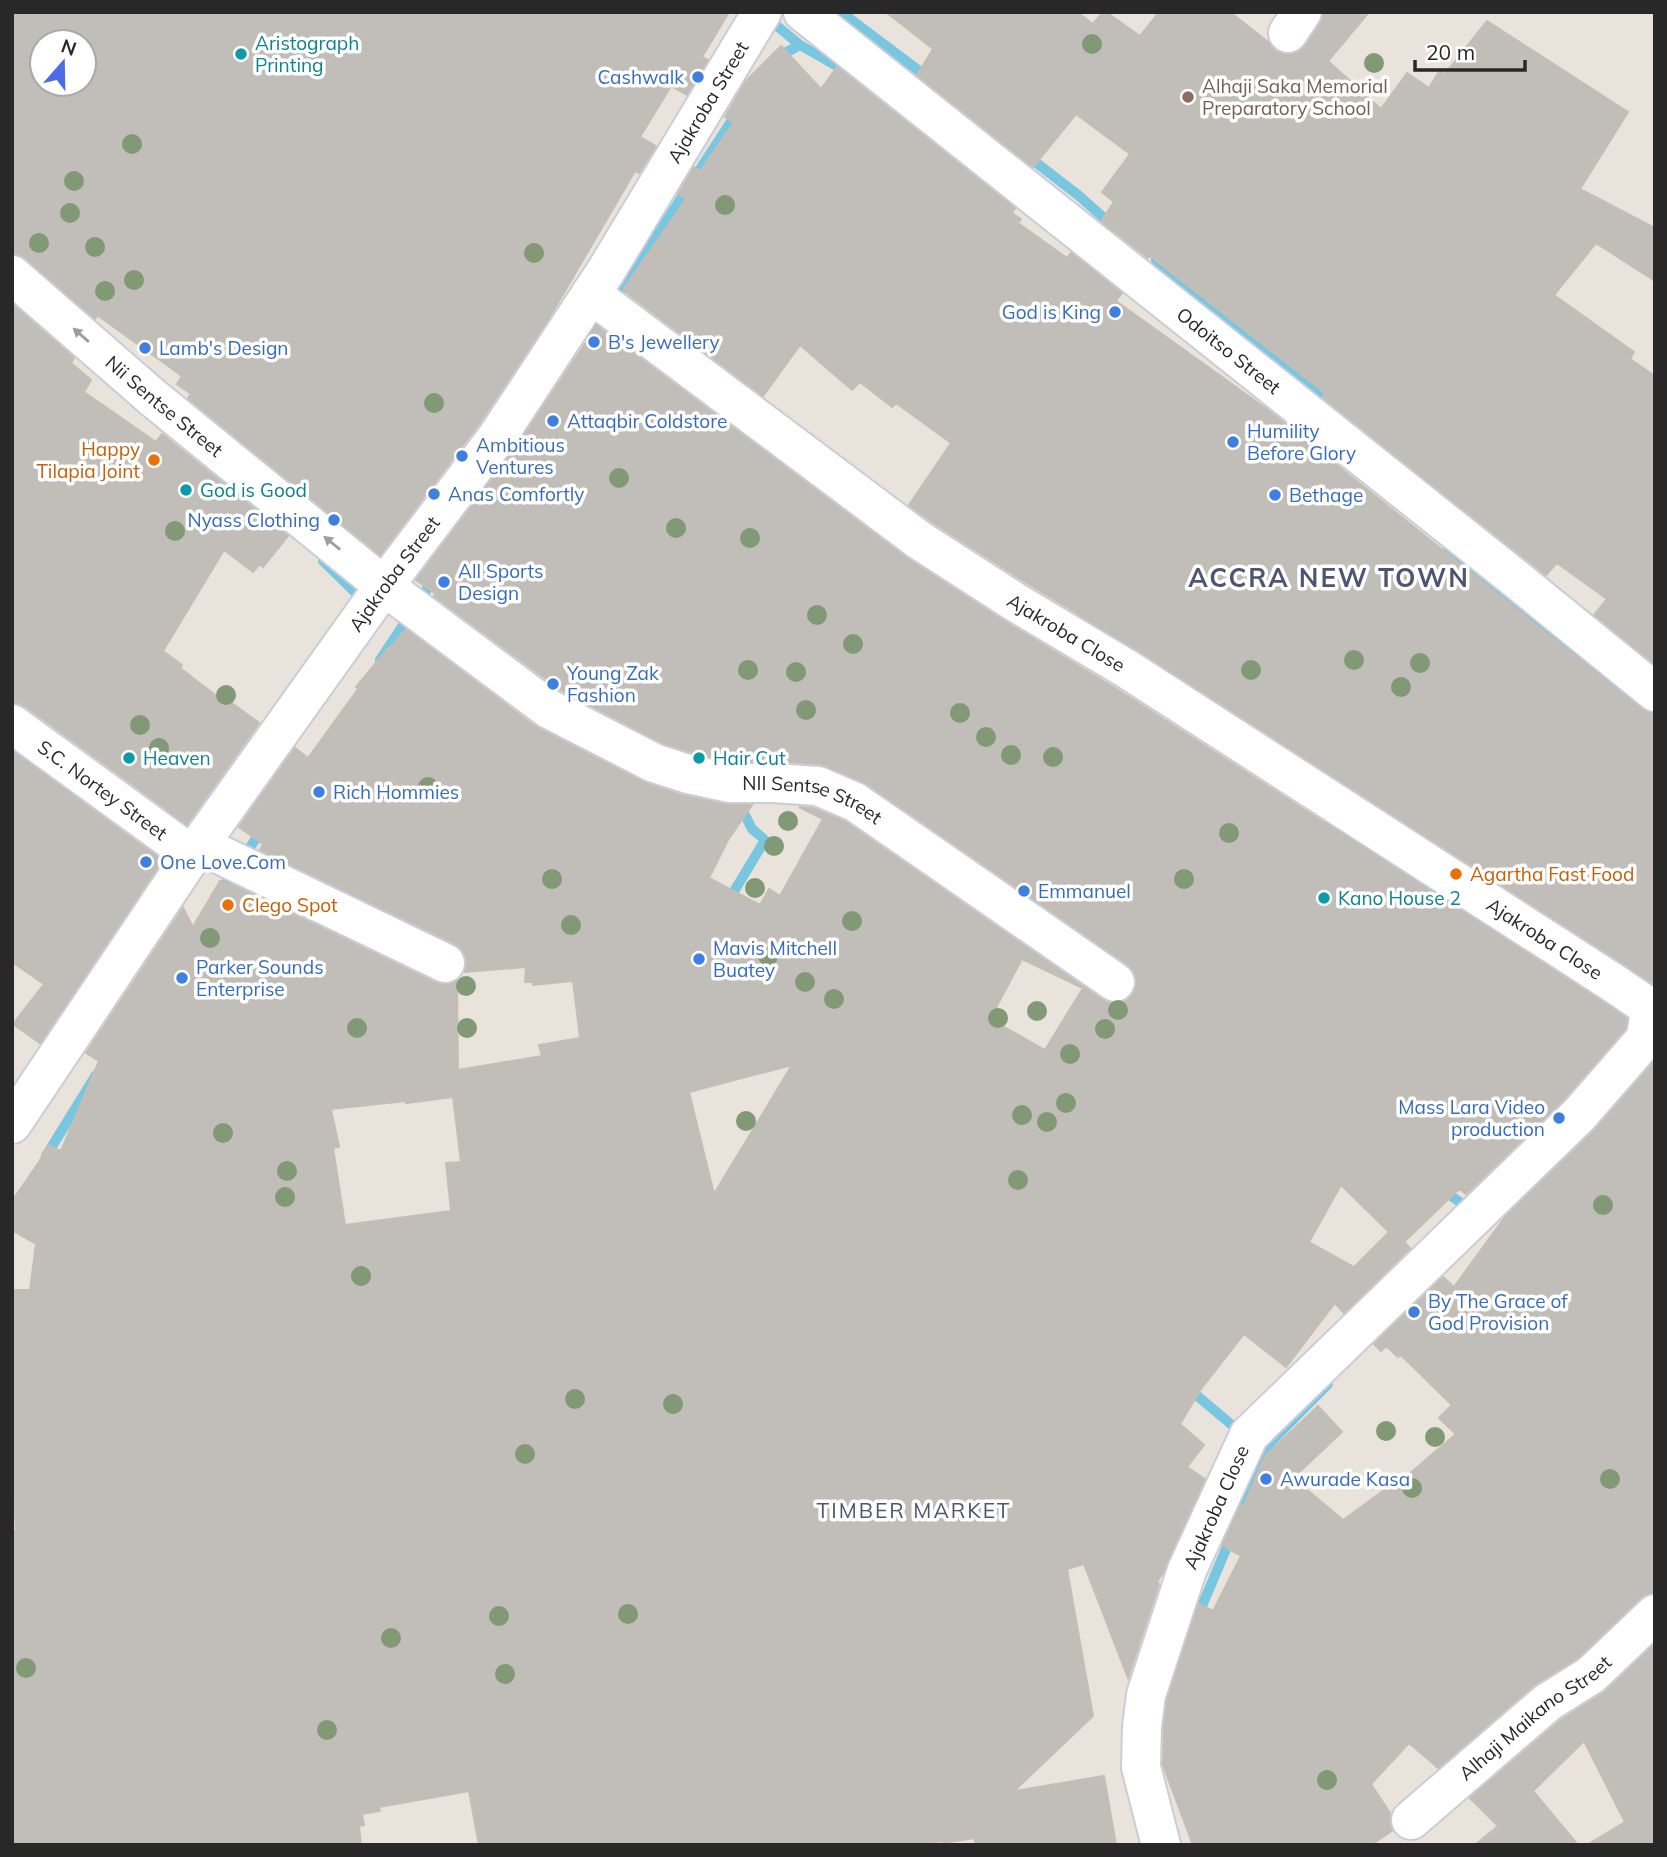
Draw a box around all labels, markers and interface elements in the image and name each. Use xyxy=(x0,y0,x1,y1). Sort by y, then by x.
north arrow xyxy=(28,28,98,98)
scale bar xyxy=(1415,28,1525,72)
place label: Aristograph Printing xyxy=(255,31,359,77)
text: N xyxy=(58,33,80,61)
street label: Ajakroba Street xyxy=(662,37,754,167)
text: 20 m xyxy=(1426,39,1475,65)
marker: Aristograph Printing xyxy=(233,46,249,62)
place label: Cashwalk xyxy=(597,65,684,89)
marker: Cashwalk xyxy=(690,69,706,85)
place label: Alhaji Saka Memorial Preparatory School xyxy=(1202,74,1388,120)
marker: Alhaji Saka Memorial Preparatory School xyxy=(1180,89,1196,105)
place label: God is King xyxy=(1002,300,1101,324)
street label: Odoitso Street xyxy=(1172,302,1286,399)
marker: God is King xyxy=(1107,304,1123,320)
one-way arrow xyxy=(73,328,90,343)
place label: B's Jewellery xyxy=(608,330,720,354)
marker: B's Jewellery xyxy=(586,334,602,350)
place label: Lamb's Design xyxy=(159,336,289,360)
marker: Lamb's Design xyxy=(137,340,153,356)
street label: Nii Sentse Street xyxy=(101,350,228,462)
place label: Attaqbir Coldstore xyxy=(567,409,727,433)
marker: Attaqbir Coldstore xyxy=(545,413,561,429)
place label: Humility Before Glory xyxy=(1247,419,1356,465)
place label: Ambitious Ventures xyxy=(476,433,565,479)
marker: Humility Before Glory xyxy=(1225,434,1241,450)
place label: Happy Tilapia Joint xyxy=(36,437,140,483)
marker: Ambitious Ventures xyxy=(454,448,470,464)
marker: Happy Tilapia Joint xyxy=(146,452,162,468)
place label: God is Good xyxy=(200,478,307,502)
marker: God is Good xyxy=(178,482,194,498)
place label: Anas Comfortly xyxy=(448,482,584,506)
place label: Bethage xyxy=(1289,483,1363,507)
marker: Anas Comfortly xyxy=(426,486,442,502)
marker: Bethage xyxy=(1267,487,1283,503)
place label: Nyass Clothing xyxy=(188,508,320,532)
street label: Ajakroba Street xyxy=(343,511,445,636)
marker: Nyass Clothing xyxy=(326,512,342,528)
one-way arrow xyxy=(323,536,340,551)
place label: All Sports Design xyxy=(458,559,544,605)
district label: ACCRA NEW TOWN xyxy=(1188,561,1470,594)
marker: All Sports Design xyxy=(436,574,452,590)
street label: Ajakroba Close xyxy=(1003,588,1130,677)
place label: Young Zak Fashion xyxy=(566,661,659,707)
marker: Young Zak Fashion xyxy=(545,676,561,692)
street label: S.C. Nortey Street xyxy=(33,735,172,845)
place label: Heaven xyxy=(143,746,211,770)
place label: Hair Cut xyxy=(713,746,786,770)
marker: Heaven xyxy=(121,750,137,766)
marker: Hair Cut xyxy=(691,750,707,766)
street label: NII Sentse Street xyxy=(742,771,887,829)
place label: Rich Hommies xyxy=(333,780,459,804)
marker: Rich Hommies xyxy=(311,784,327,800)
place label: One Love.Com xyxy=(160,850,286,874)
marker: One Love.Com xyxy=(138,854,154,870)
place label: Agartha Fast Food xyxy=(1470,862,1634,886)
marker: Agartha Fast Food xyxy=(1448,866,1464,882)
place label: Emmanuel xyxy=(1038,879,1131,903)
marker: Emmanuel xyxy=(1016,883,1032,899)
place label: Kano House 2 xyxy=(1338,886,1461,910)
marker: Kano House 2 xyxy=(1316,890,1332,906)
street label: Ajakroba Close xyxy=(1482,892,1607,985)
place label: Clego Spot xyxy=(242,893,338,917)
marker: Clego Spot xyxy=(220,897,236,913)
place label: Mavis Mitchell Buatey xyxy=(713,936,837,982)
marker: Mavis Mitchell Buatey xyxy=(691,951,707,967)
place label: Parker Sounds Enterprise xyxy=(196,955,324,1001)
marker: Parker Sounds Enterprise xyxy=(174,970,190,986)
place label: Mass Lara Video production xyxy=(1398,1095,1545,1141)
marker: Mass Lara Video production xyxy=(1551,1110,1567,1126)
place label: By The Grace of God Provision xyxy=(1428,1289,1568,1335)
marker: By The Grace of God Provision xyxy=(1406,1304,1422,1320)
street label: Ajakroba Close xyxy=(1178,1441,1254,1573)
place label: Awurade Kasa xyxy=(1280,1467,1410,1491)
marker: Awurade Kasa xyxy=(1258,1471,1274,1487)
district label: TIMBER MARKET xyxy=(817,1497,1011,1523)
street label: Alhaji Maikano Street xyxy=(1454,1650,1616,1785)

